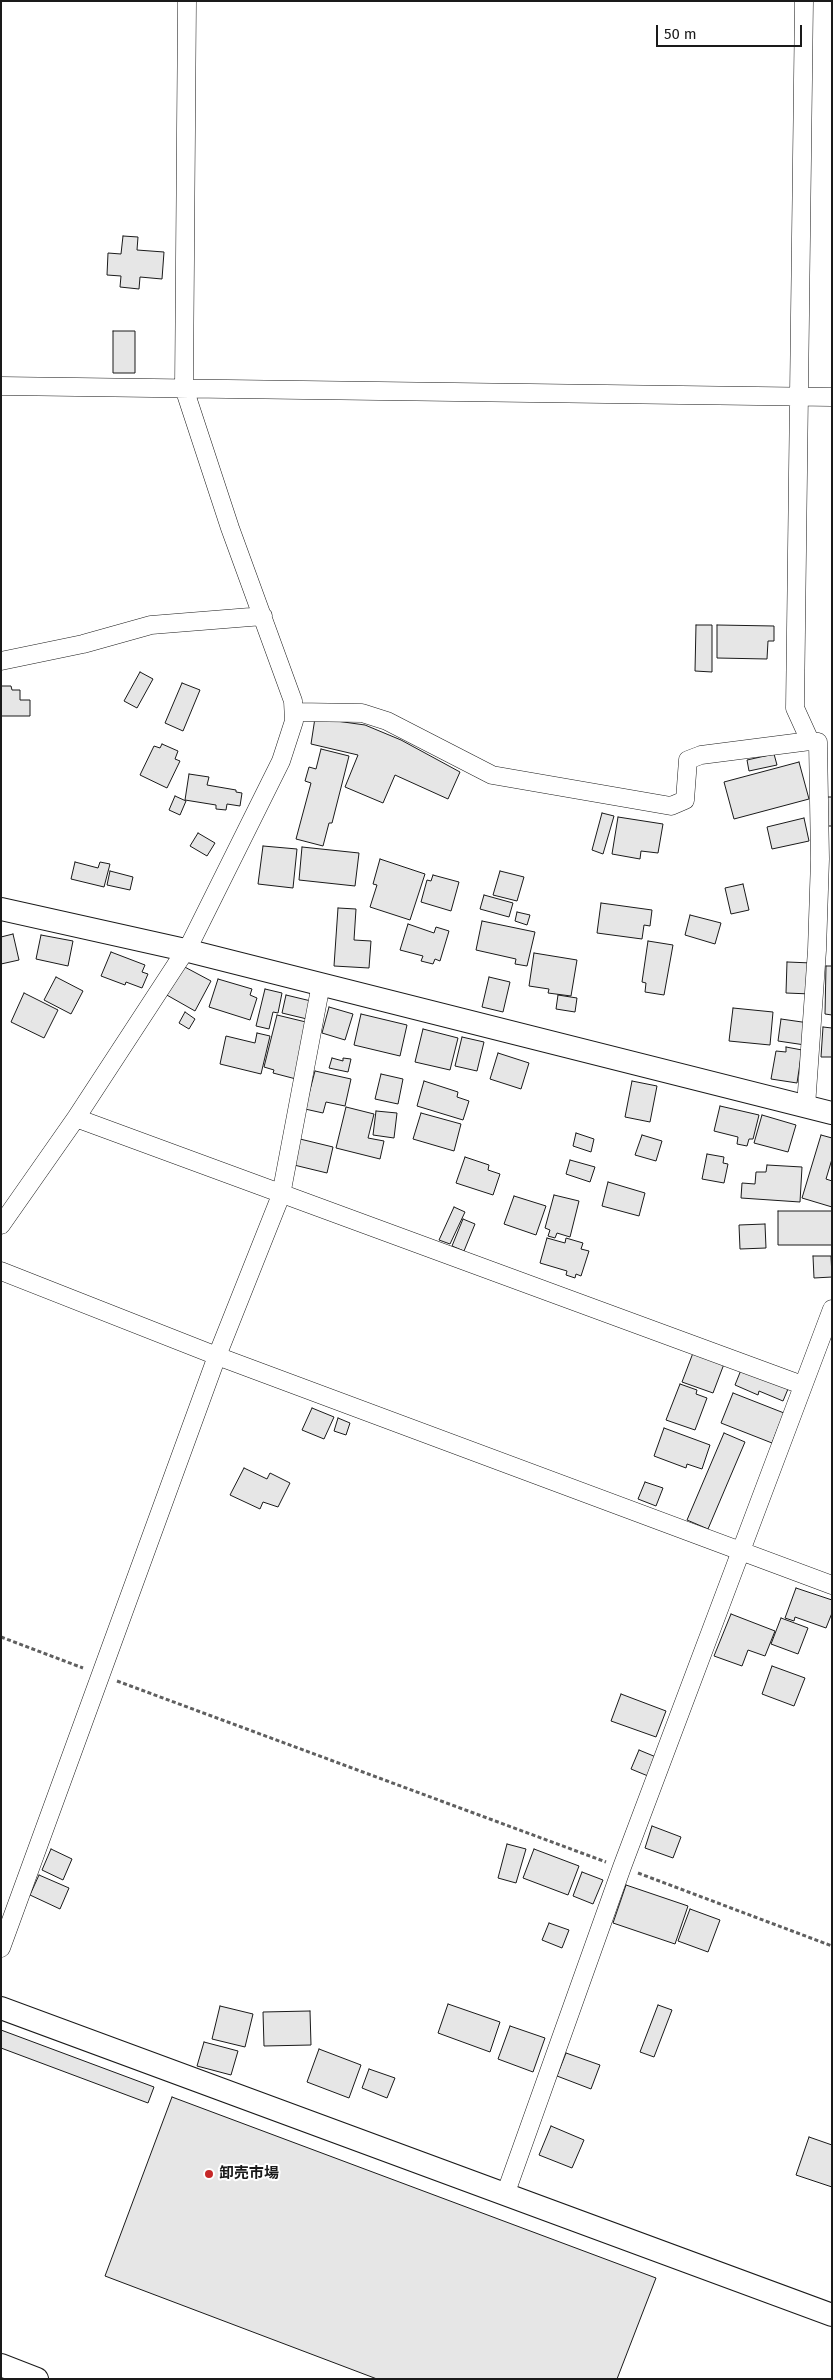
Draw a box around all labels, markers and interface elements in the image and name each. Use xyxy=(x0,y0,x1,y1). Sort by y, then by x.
scale bar xyxy=(658,15,804,47)
text: 50 m xyxy=(664,25,697,43)
place label: 卸売市場 xyxy=(219,2165,279,2183)
marker: 卸売市場 xyxy=(203,2168,215,2180)

